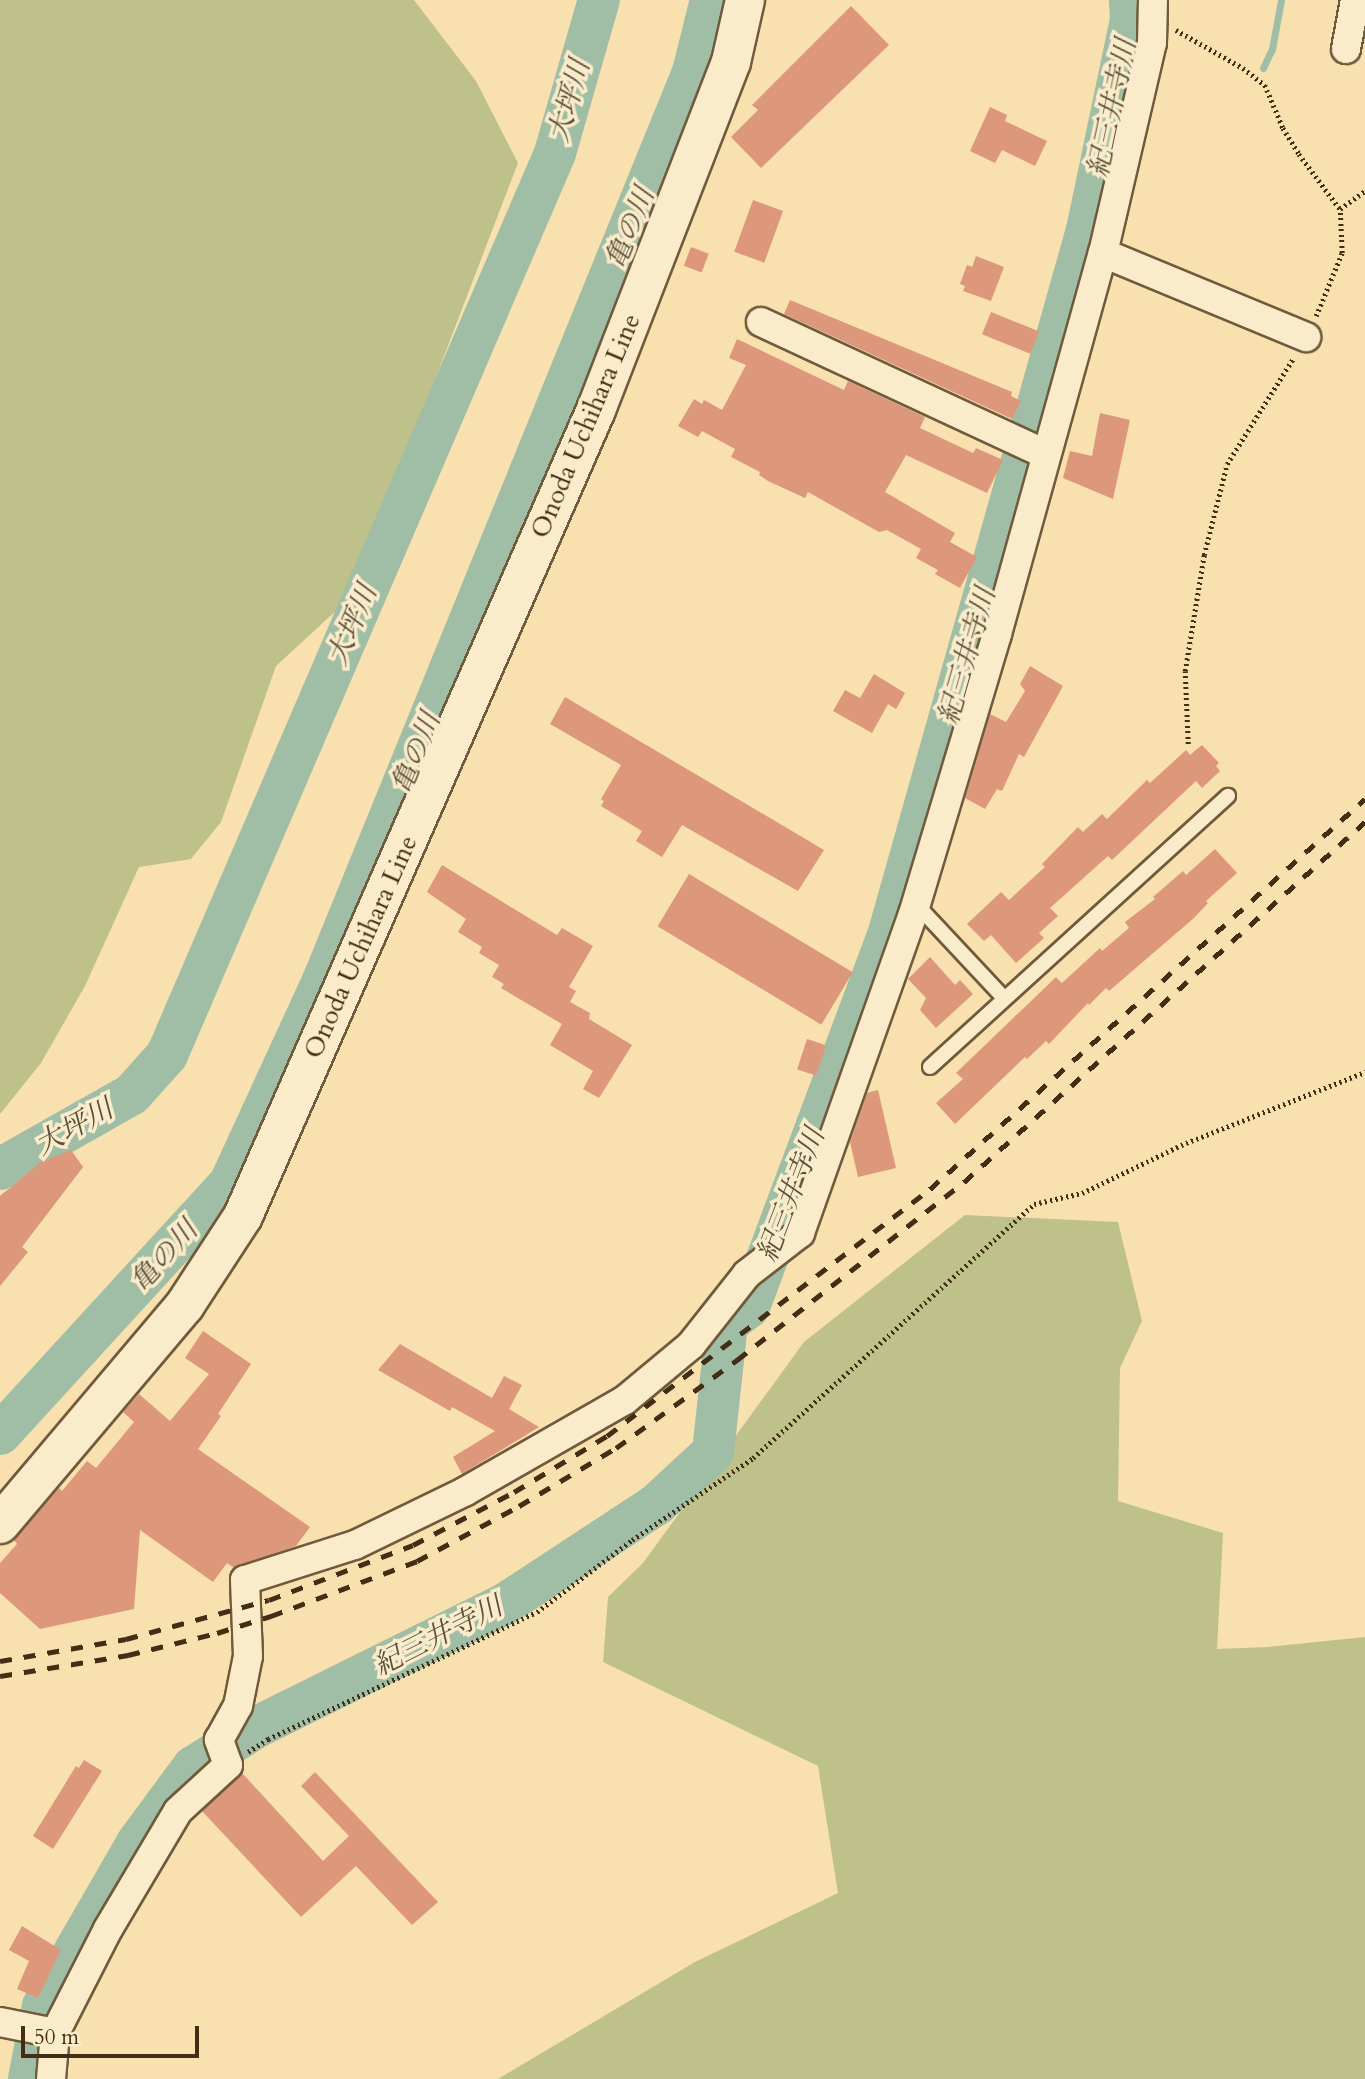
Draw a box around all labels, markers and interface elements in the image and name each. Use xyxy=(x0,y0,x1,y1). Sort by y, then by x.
water label: 紀三井寺川 xyxy=(1081,36,1143,180)
water label: 大坪川 xyxy=(541,56,597,146)
water label: 亀の川 xyxy=(599,183,661,273)
street label: Onoda Uchihara Line xyxy=(525,309,647,543)
water label: 大坪川 xyxy=(320,580,384,670)
water label: 紀三井寺川 xyxy=(932,584,1002,728)
water label: 亀の川 xyxy=(385,708,447,798)
street label: Onoda Uchihara Line xyxy=(298,831,424,1063)
water label: 大坪川 xyxy=(29,1092,119,1162)
water label: 紀三井寺川 xyxy=(750,1124,832,1266)
water label: 亀の川 xyxy=(123,1214,205,1298)
water label: 紀三井寺川 xyxy=(368,1589,508,1683)
scale bar xyxy=(24,2012,203,2056)
text: 50 m xyxy=(34,2023,79,2052)

